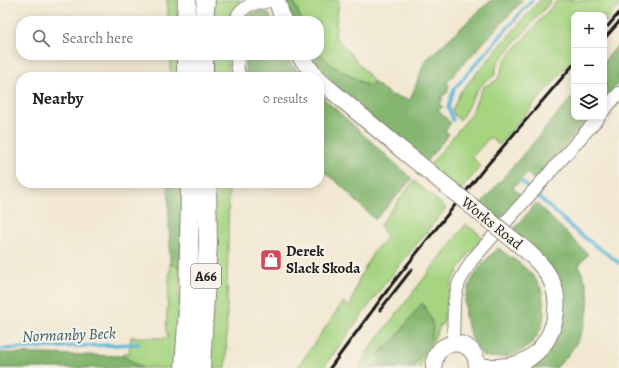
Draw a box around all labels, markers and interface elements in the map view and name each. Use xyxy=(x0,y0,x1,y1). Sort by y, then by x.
map controls xyxy=(571,12,607,120)
button: + xyxy=(571,12,607,48)
search box xyxy=(16,16,324,60)
icon: search xyxy=(30,27,52,49)
text: Search here xyxy=(62,28,133,48)
button: − xyxy=(571,48,607,84)
button: layers xyxy=(571,84,607,120)
text: Nearby xyxy=(32,87,83,110)
text: 0 results xyxy=(263,90,308,107)
street label: Works Road xyxy=(456,191,528,255)
place label: Derek Slack Skoda xyxy=(286,241,361,278)
shop icon: Derek Slack Skoda xyxy=(258,247,284,273)
road number: A66 xyxy=(191,264,221,288)
water label: Normanby Beck xyxy=(22,322,116,348)

